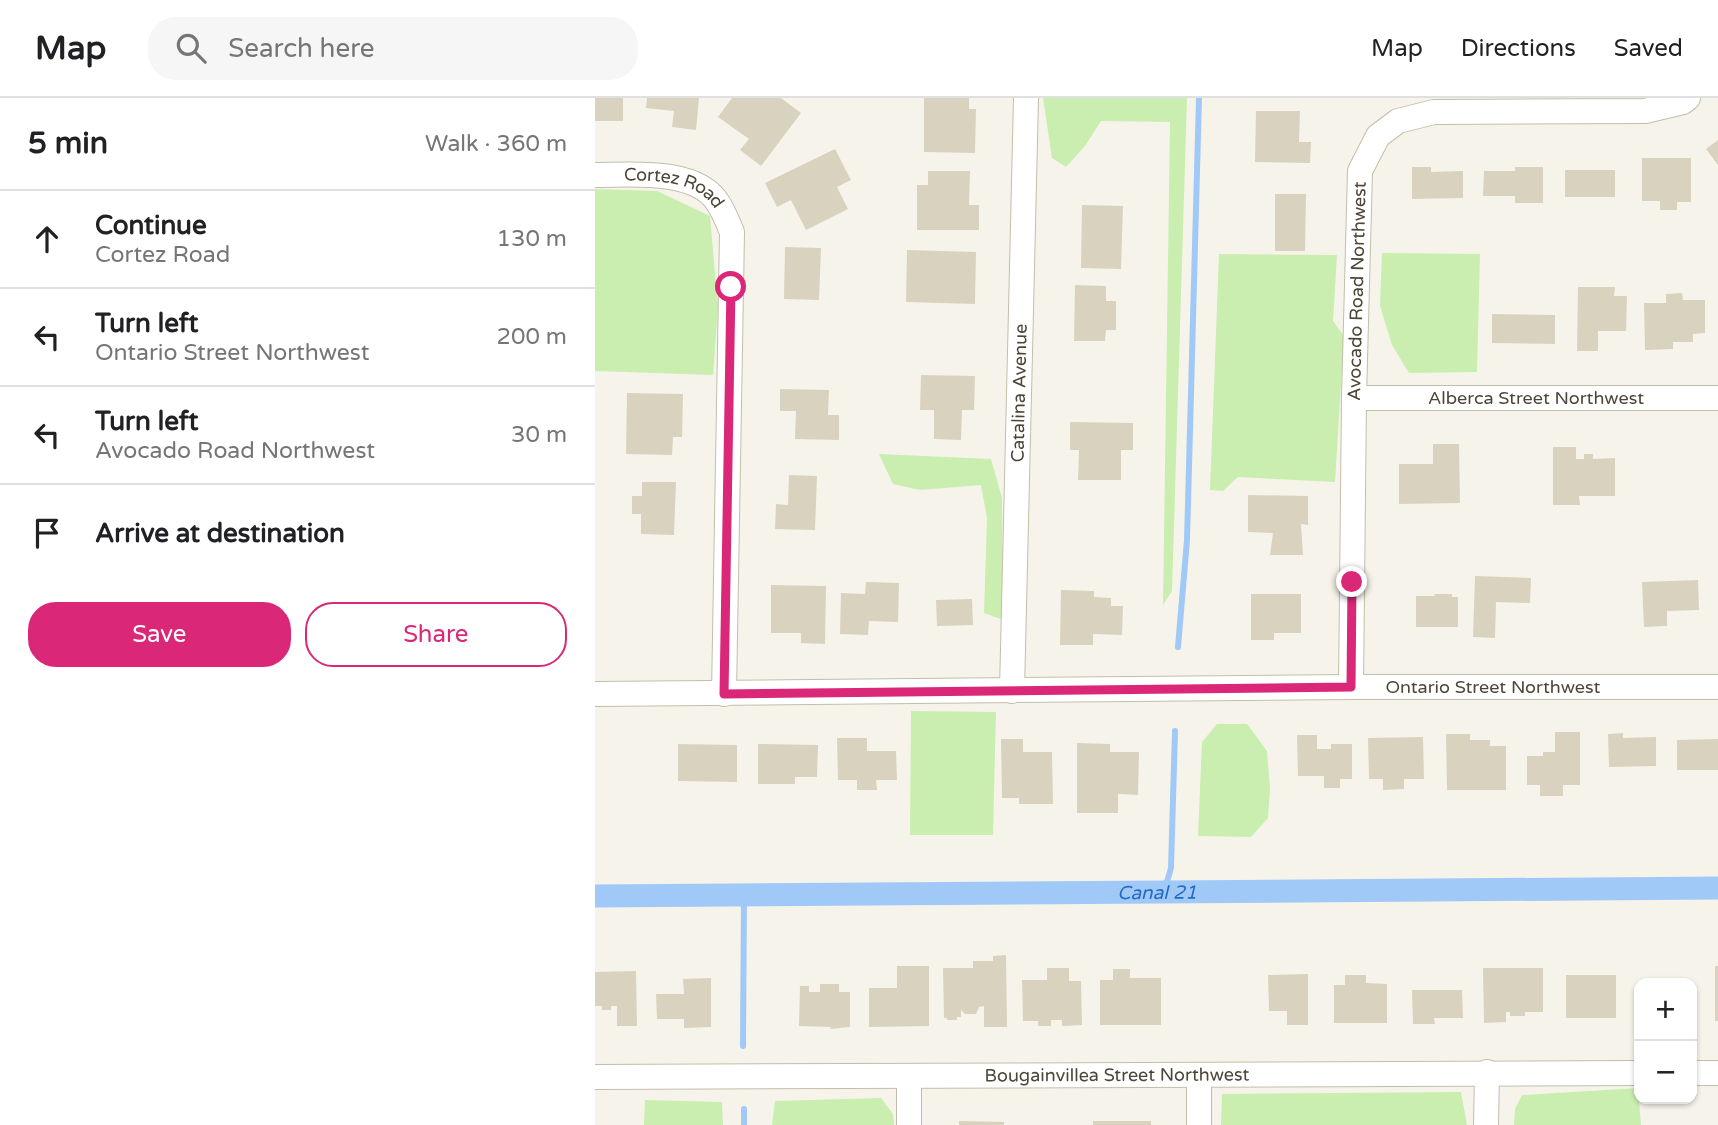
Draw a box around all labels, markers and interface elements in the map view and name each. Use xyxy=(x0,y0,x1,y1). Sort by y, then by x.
search box xyxy=(148,17,638,80)
text: Map xyxy=(35,29,106,68)
icon: search xyxy=(172,29,210,67)
text: Search here xyxy=(228,33,374,64)
text: Map xyxy=(1371,34,1423,63)
text: Directions xyxy=(1461,34,1576,63)
text: Saved xyxy=(1614,34,1683,63)
text: 5 min xyxy=(28,125,108,162)
text: Walk · 360 m xyxy=(425,130,567,158)
street label: Cortez Road xyxy=(624,163,729,212)
street label: Avocado Road Northwest xyxy=(1343,181,1371,401)
text: Continue xyxy=(95,210,207,241)
icon: ahead xyxy=(28,220,66,258)
text: 130 m xyxy=(497,225,567,253)
text: Cortez Road xyxy=(95,241,230,269)
route start xyxy=(715,271,746,302)
text: Turn left xyxy=(95,308,198,339)
icon: left xyxy=(28,318,66,356)
text: 200 m xyxy=(497,323,567,351)
street label: Catalina Avenue xyxy=(1006,324,1032,463)
text: Ontario Street Northwest xyxy=(95,339,369,367)
street label: Alberca Street Northwest xyxy=(1428,387,1644,409)
text: Turn left xyxy=(95,406,198,437)
icon: left xyxy=(28,416,66,454)
text: 30 m xyxy=(511,421,567,449)
text: Avocado Road Northwest xyxy=(95,437,375,465)
icon: arrive xyxy=(28,514,66,552)
text: Arrive at destination xyxy=(95,518,345,549)
route end xyxy=(1336,566,1367,597)
button: Save xyxy=(28,602,291,667)
button: Share xyxy=(305,602,567,667)
street label: Ontario Street Northwest xyxy=(1385,676,1601,698)
water label: Canal 21 xyxy=(1117,882,1197,904)
map controls xyxy=(1634,978,1697,1104)
button: + xyxy=(1634,978,1697,1041)
button: − xyxy=(1634,1041,1697,1104)
street label: Bougainvillea Street Northwest xyxy=(985,1063,1250,1087)

